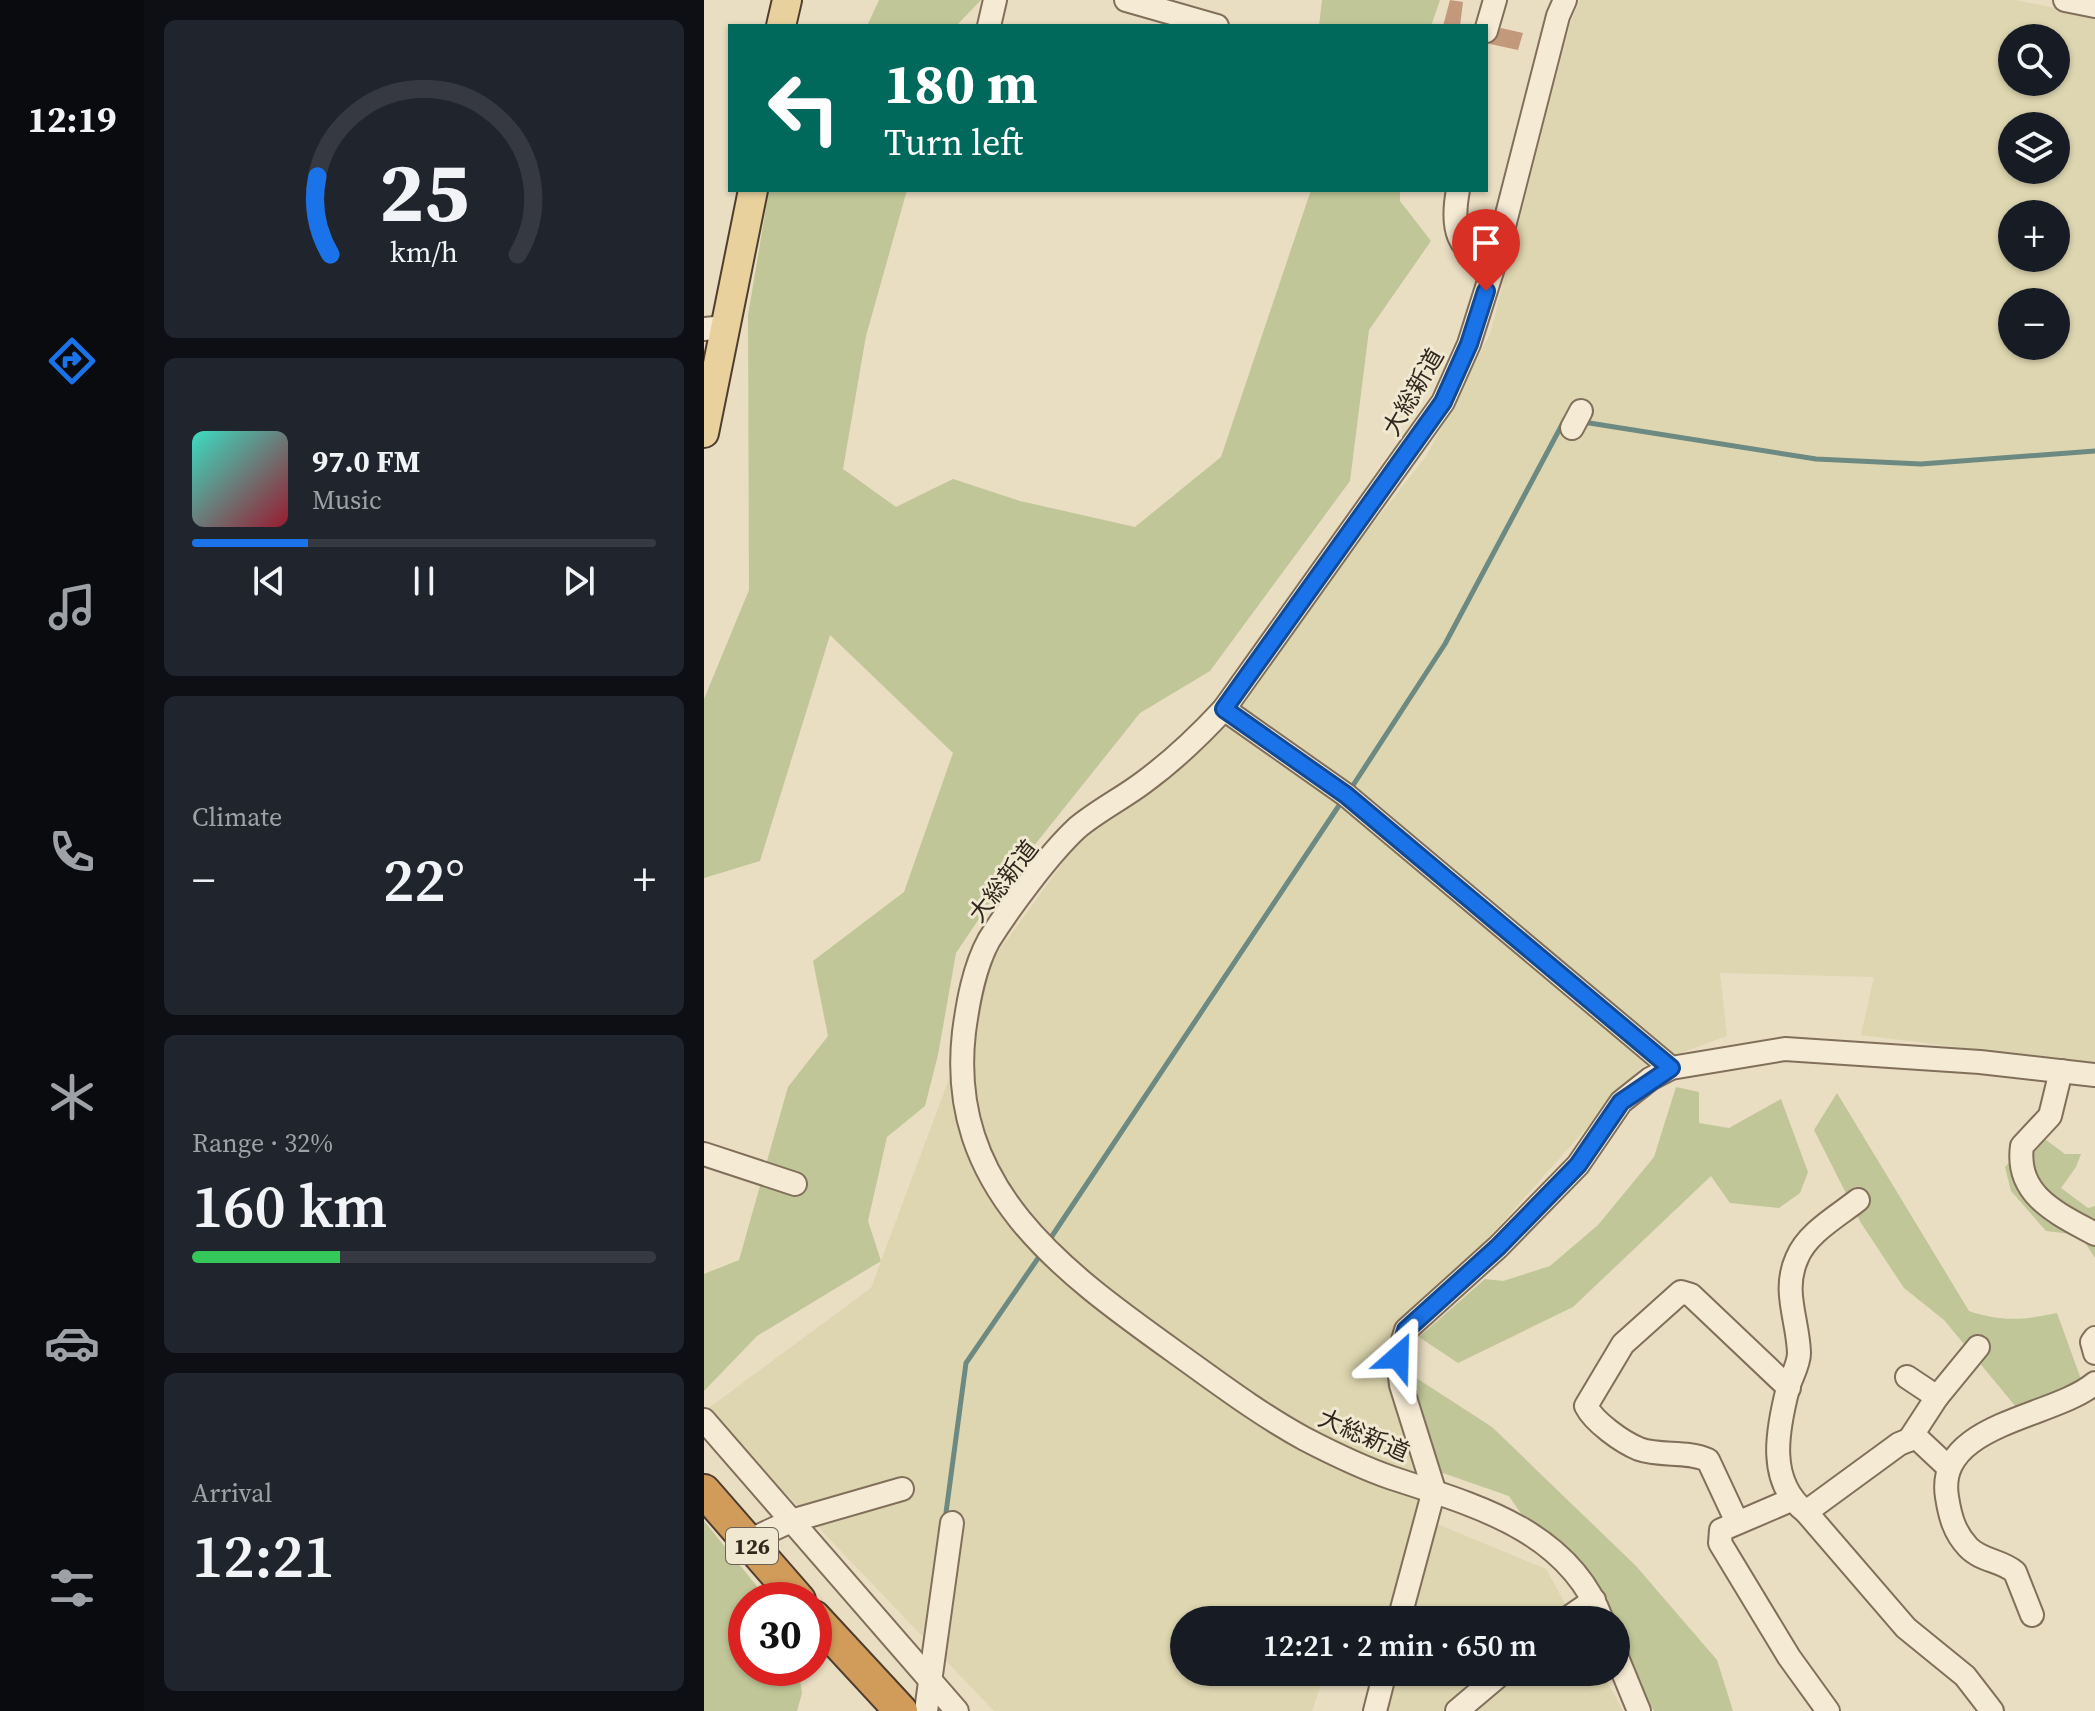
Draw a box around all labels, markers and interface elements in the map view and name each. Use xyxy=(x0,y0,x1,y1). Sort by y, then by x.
map controls xyxy=(1998,24,2070,360)
button: search xyxy=(1998,24,2070,96)
text: 180 m xyxy=(884,45,1038,122)
icon: left xyxy=(752,56,856,160)
text: 12:19 xyxy=(28,95,116,144)
button: layers xyxy=(1998,112,2070,184)
text: Turn left xyxy=(884,118,1023,167)
text: 25 xyxy=(379,135,469,249)
button: + xyxy=(1998,200,2070,272)
pin xyxy=(1452,209,1520,291)
icon: arrive xyxy=(1464,221,1508,265)
text: km/h xyxy=(390,232,458,272)
button: − xyxy=(1998,288,2070,360)
icon: directions xyxy=(44,333,100,389)
street label: 大総新道 xyxy=(1375,342,1451,442)
text: 97.0 FM xyxy=(312,441,420,482)
text: Music xyxy=(312,482,382,518)
icon: previous xyxy=(247,559,291,603)
icon: pause xyxy=(402,559,446,603)
icon: next xyxy=(557,559,601,603)
icon: music xyxy=(44,579,100,635)
text: Climate xyxy=(192,799,282,835)
icon: phone xyxy=(44,824,100,880)
street label: 大総新道 xyxy=(960,833,1046,929)
text: 22° xyxy=(383,839,465,921)
text: − xyxy=(192,849,215,910)
text: + xyxy=(633,849,656,910)
icon: climate xyxy=(44,1069,100,1125)
text: Range · 32% xyxy=(192,1125,333,1161)
text: 160 km xyxy=(192,1165,388,1247)
icon: car xyxy=(44,1315,100,1371)
position arrow xyxy=(1356,1315,1440,1399)
street label: 大総新道 xyxy=(1313,1401,1415,1469)
text: Arrival xyxy=(192,1475,272,1511)
text: 12:21 xyxy=(192,1515,335,1597)
road number: 126 xyxy=(726,1528,778,1564)
icon: filters xyxy=(44,1560,100,1616)
speed limit sign: 30 xyxy=(728,1582,832,1686)
text: 12:21 · 2 min · 650 m xyxy=(1263,1625,1537,1666)

